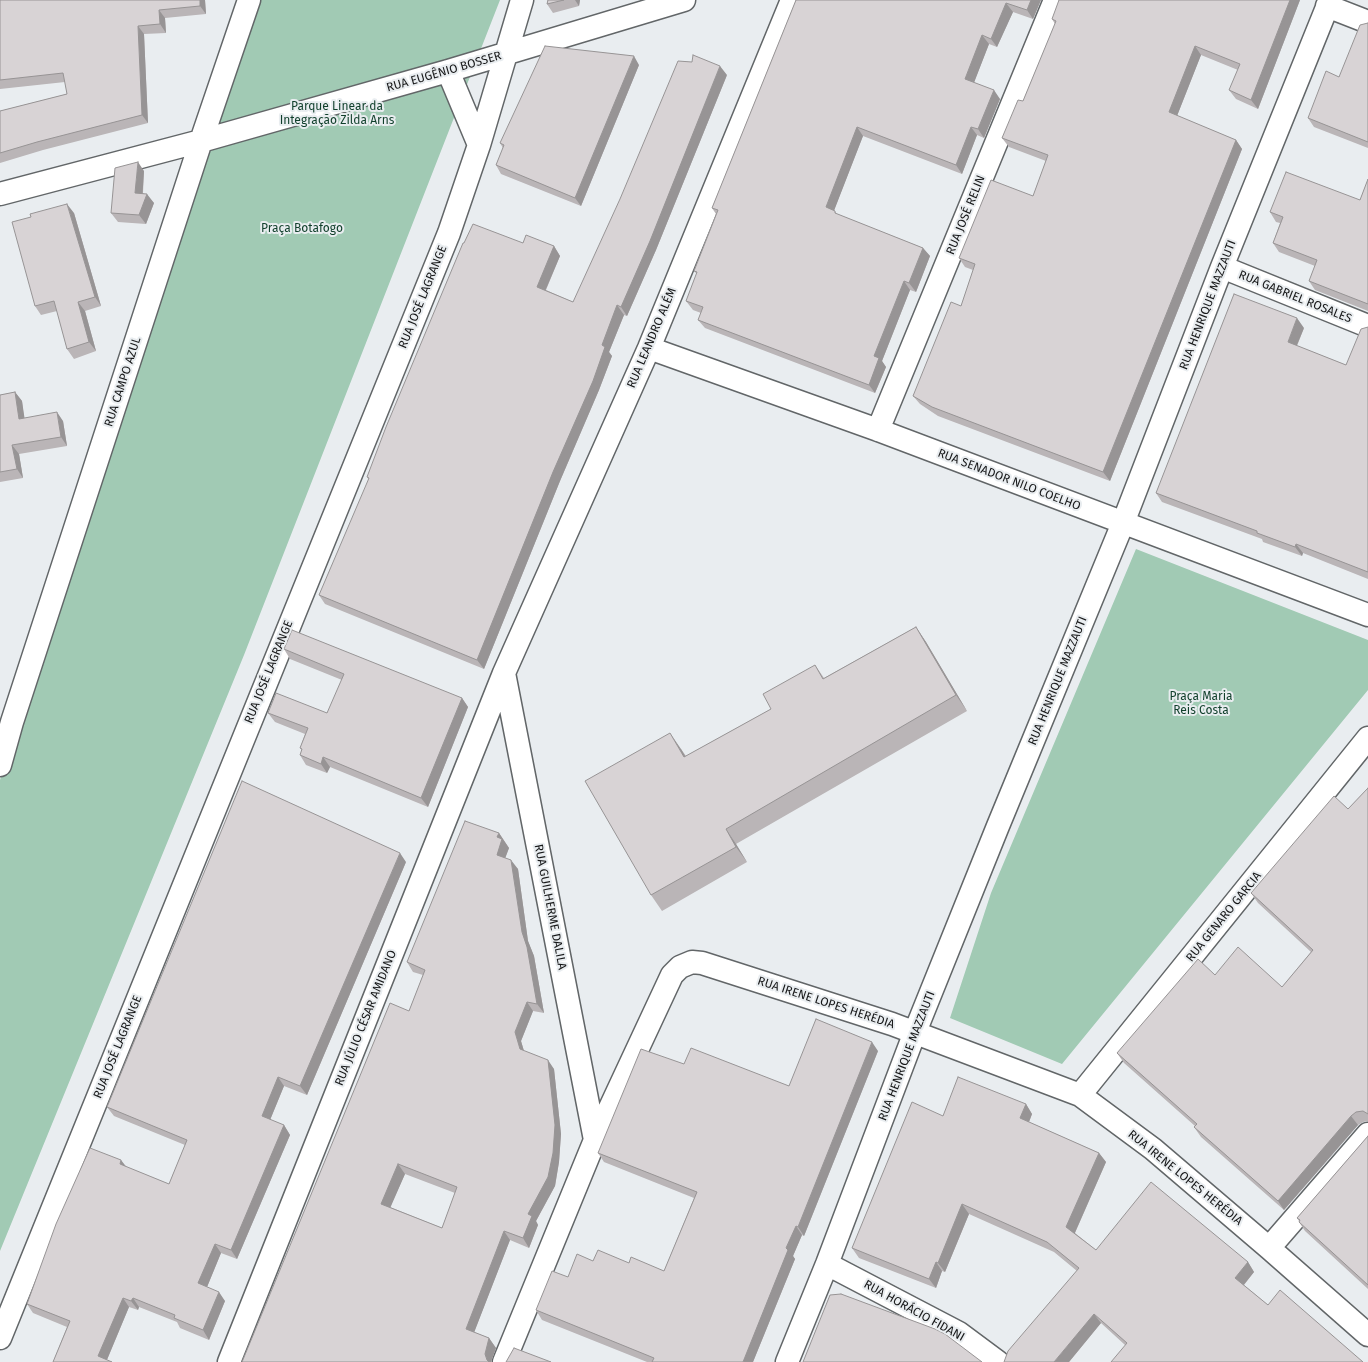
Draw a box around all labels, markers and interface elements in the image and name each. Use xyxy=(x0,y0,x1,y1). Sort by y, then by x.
street label: RUA EUGÊNIO BOSSER xyxy=(385,49,503,95)
park label: Parque Linear da Integração Zilda Arns xyxy=(280,100,394,128)
street label: RUA JOSÉ RELIN xyxy=(943,173,989,257)
park label: Praça Botafogo xyxy=(261,222,343,236)
street label: RUA HENRIQUE MAZZAUTI xyxy=(1177,238,1239,372)
street label: RUA JOSÉ LAGRANGE xyxy=(396,243,450,351)
street label: RUA GABRIEL ROSALES xyxy=(1236,268,1354,326)
street label: RUA LEANDRO ALÉM xyxy=(624,286,680,390)
street label: RUA CAMPO AZUL xyxy=(102,335,144,429)
street label: RUA SENADOR NILO COELHO xyxy=(936,446,1082,514)
street label: RUA HENRIQUE MAZZAUTI xyxy=(1026,615,1090,747)
street label: RUA JOSÉ LAGRANGE xyxy=(242,618,296,726)
park label: Praça Maria Reis Costa xyxy=(1169,690,1233,718)
street label: RUA GUILHERME DALILA xyxy=(531,843,569,971)
street label: RUA GENARO GARCIA xyxy=(1183,869,1265,965)
street label: RUA JÚLIO CÉSAR AMIDANO xyxy=(332,948,400,1088)
street label: RUA IRENE LOPES HERÉDIA xyxy=(756,974,896,1032)
street label: RUA HENRIQUE MAZZAUTI xyxy=(876,989,938,1123)
street label: RUA JOSÉ LAGRANGE xyxy=(91,993,145,1101)
street label: RUA IRENE LOPES HERÉDIA xyxy=(1125,1127,1245,1229)
street label: RUA HORÁCIO FIDANI xyxy=(861,1277,967,1345)

